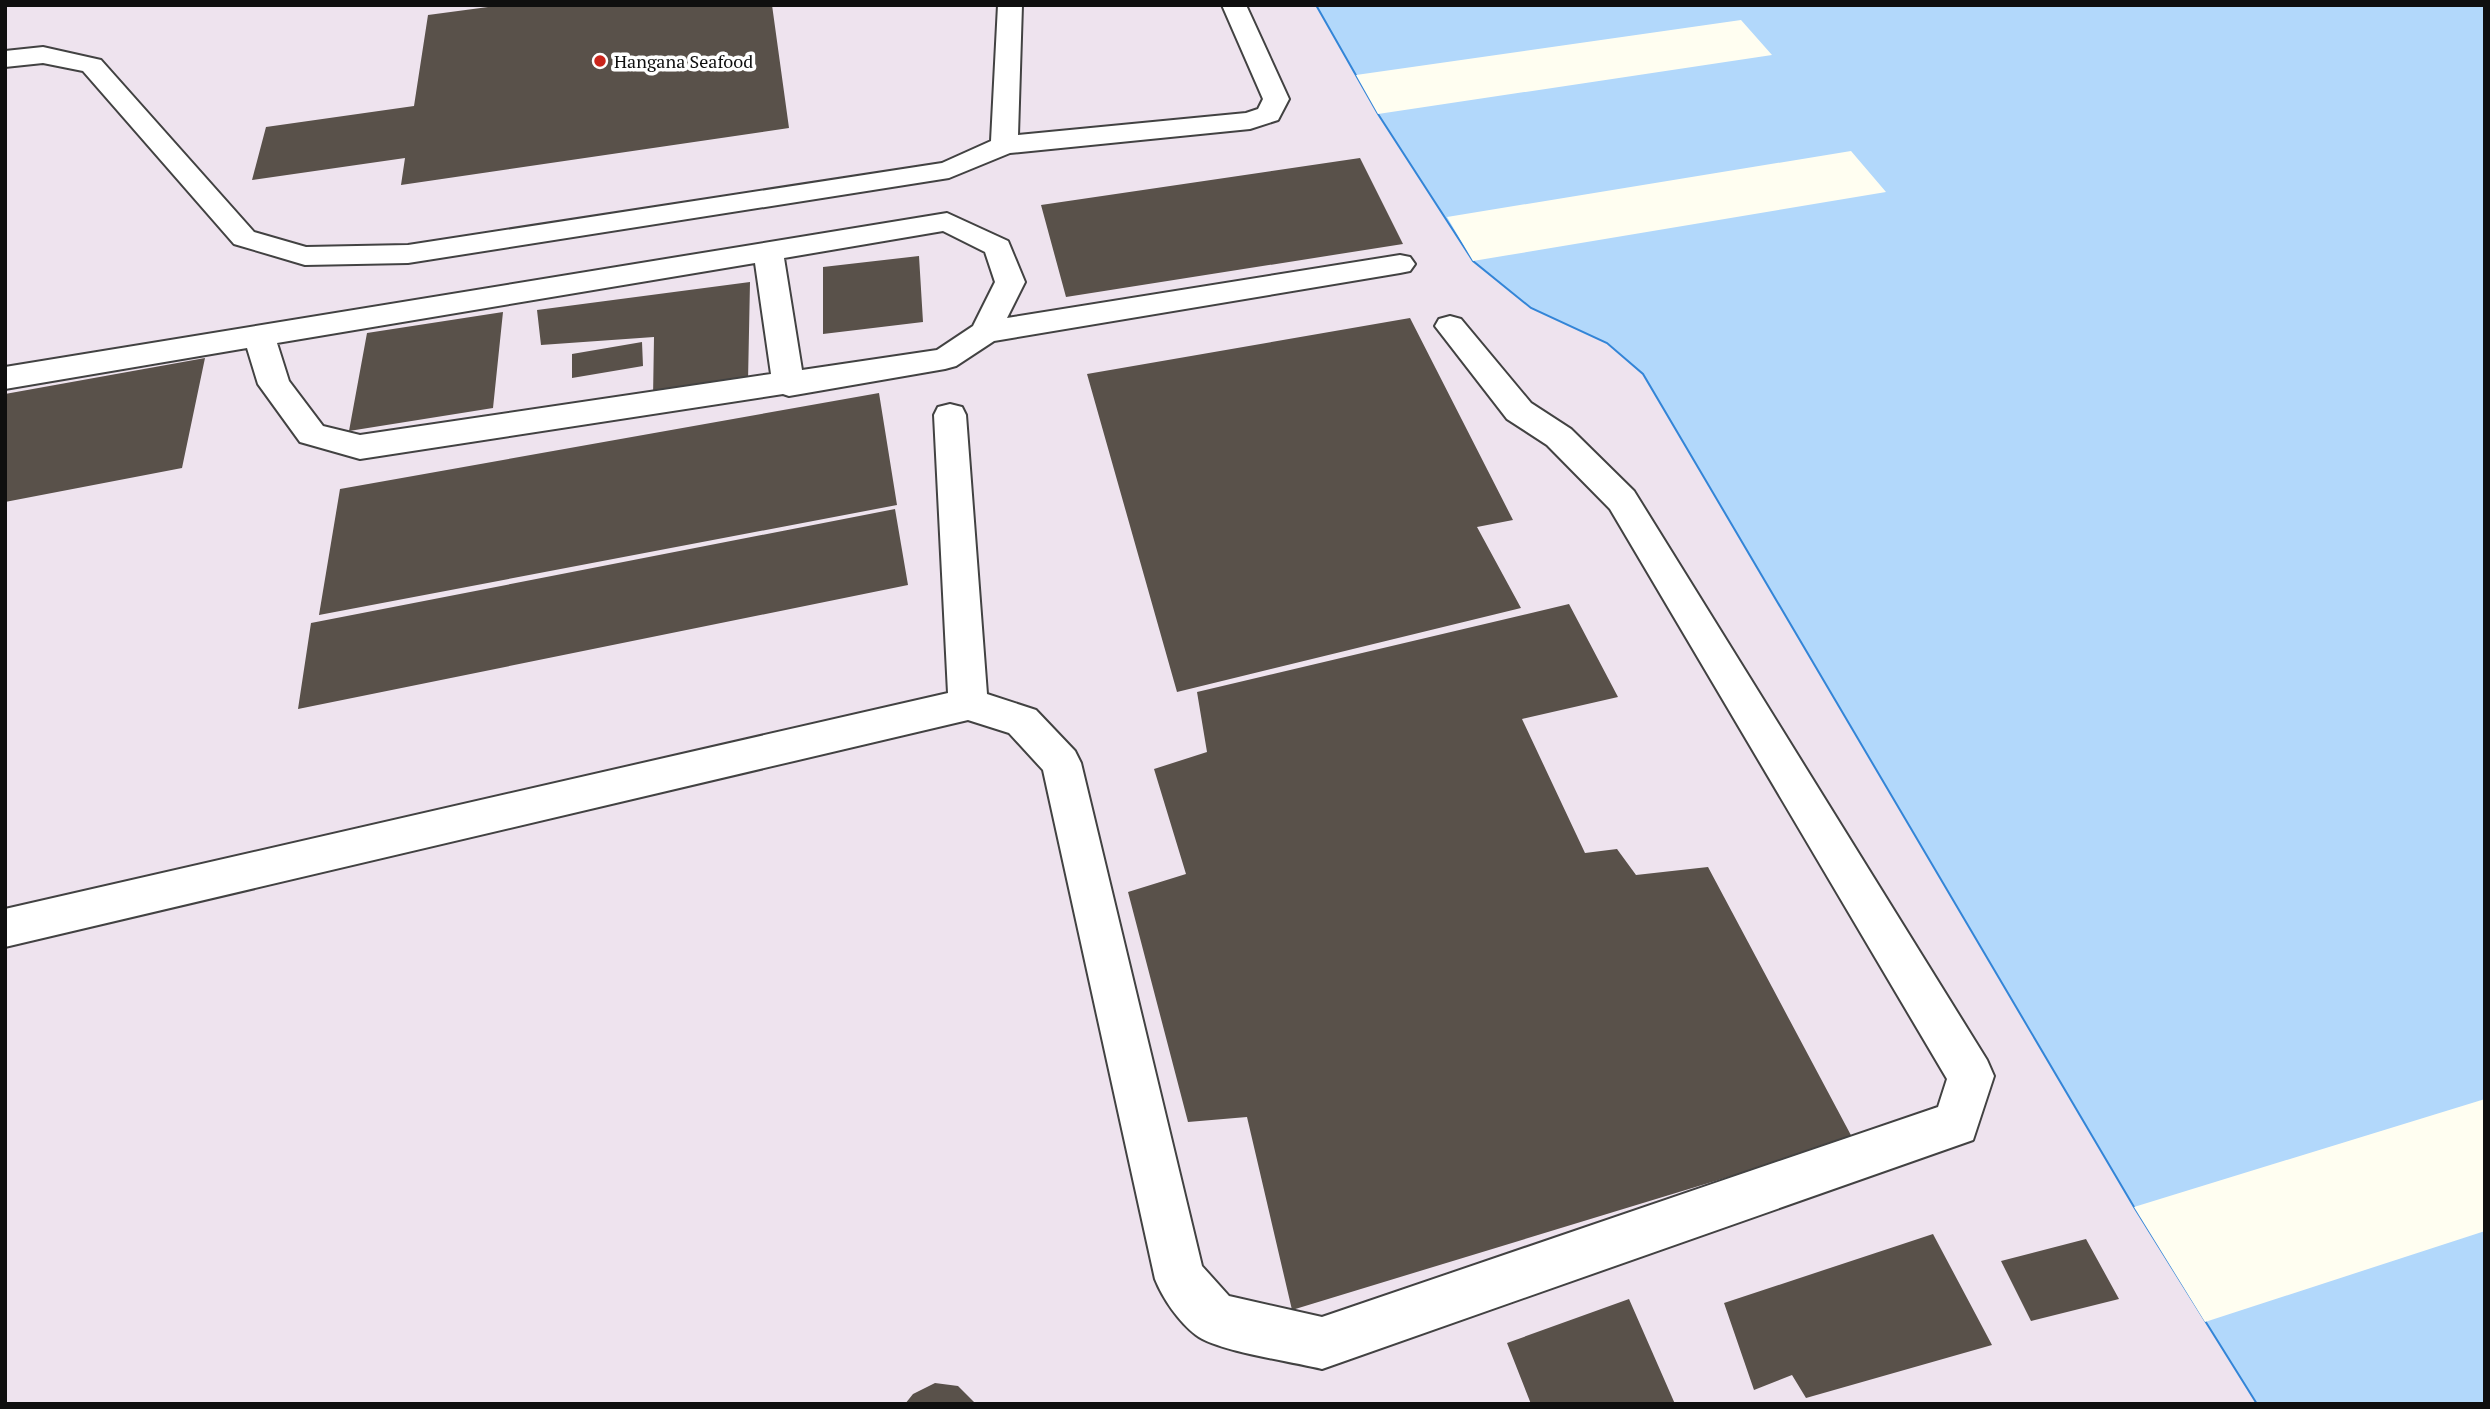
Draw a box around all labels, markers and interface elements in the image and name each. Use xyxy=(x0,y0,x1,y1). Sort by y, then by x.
place label: Hangana Seafood xyxy=(614,49,753,73)
marker: Hangana Seafood xyxy=(592,53,608,69)

